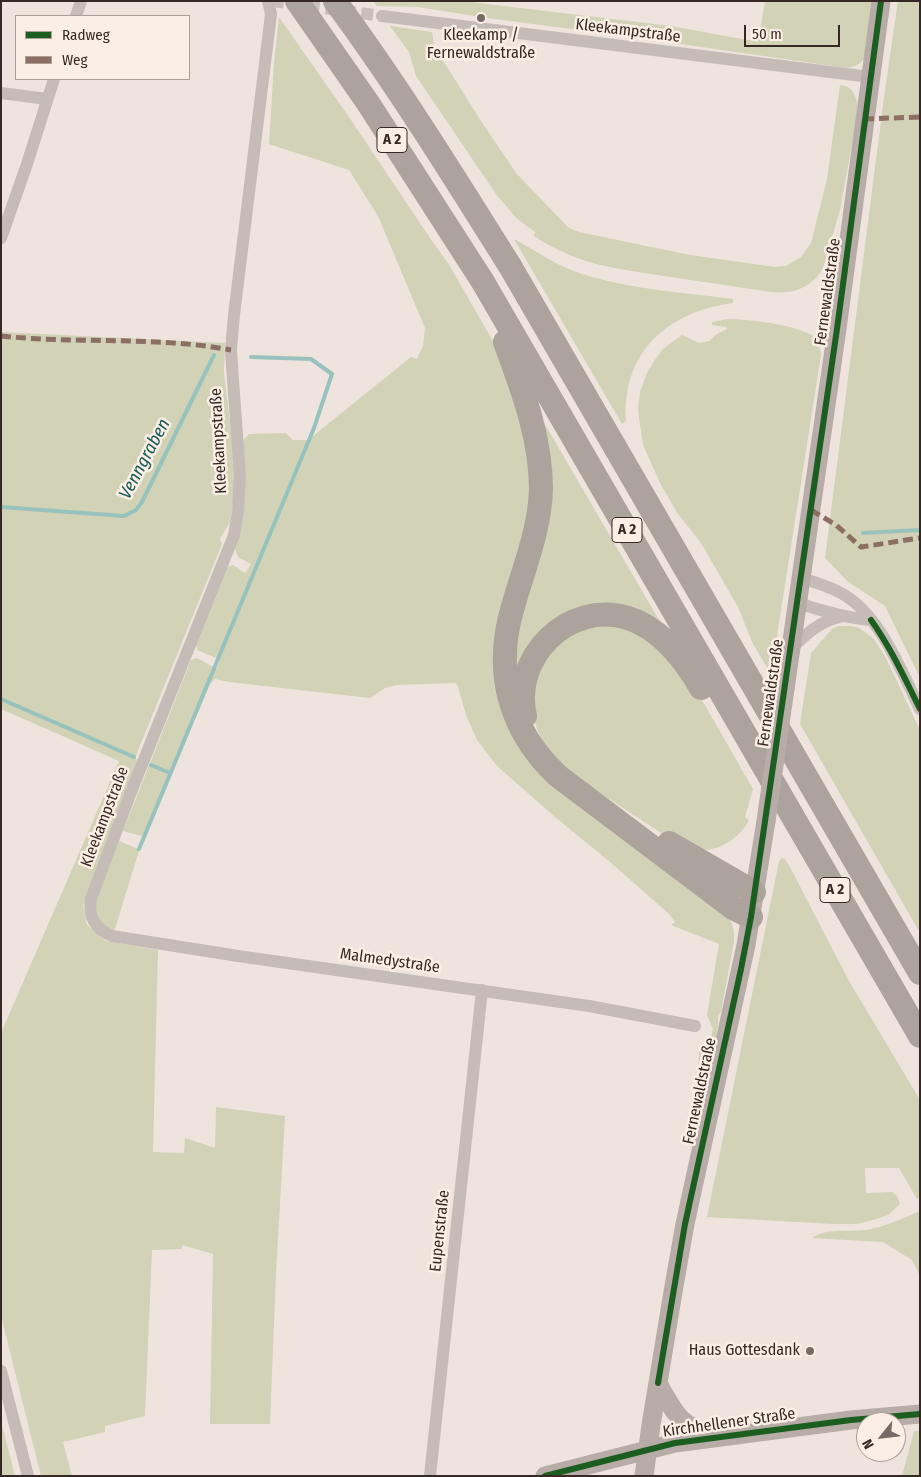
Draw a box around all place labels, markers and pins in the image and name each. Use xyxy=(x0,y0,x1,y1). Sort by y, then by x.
marker: Kleekamp / Fernewaldstraße xyxy=(475,12,487,24)
place label: Kleekamp / Fernewaldstraße xyxy=(427,26,535,64)
place label: Haus Gottesdank xyxy=(689,1341,800,1361)
marker: Haus Gottesdank xyxy=(804,1345,816,1357)

